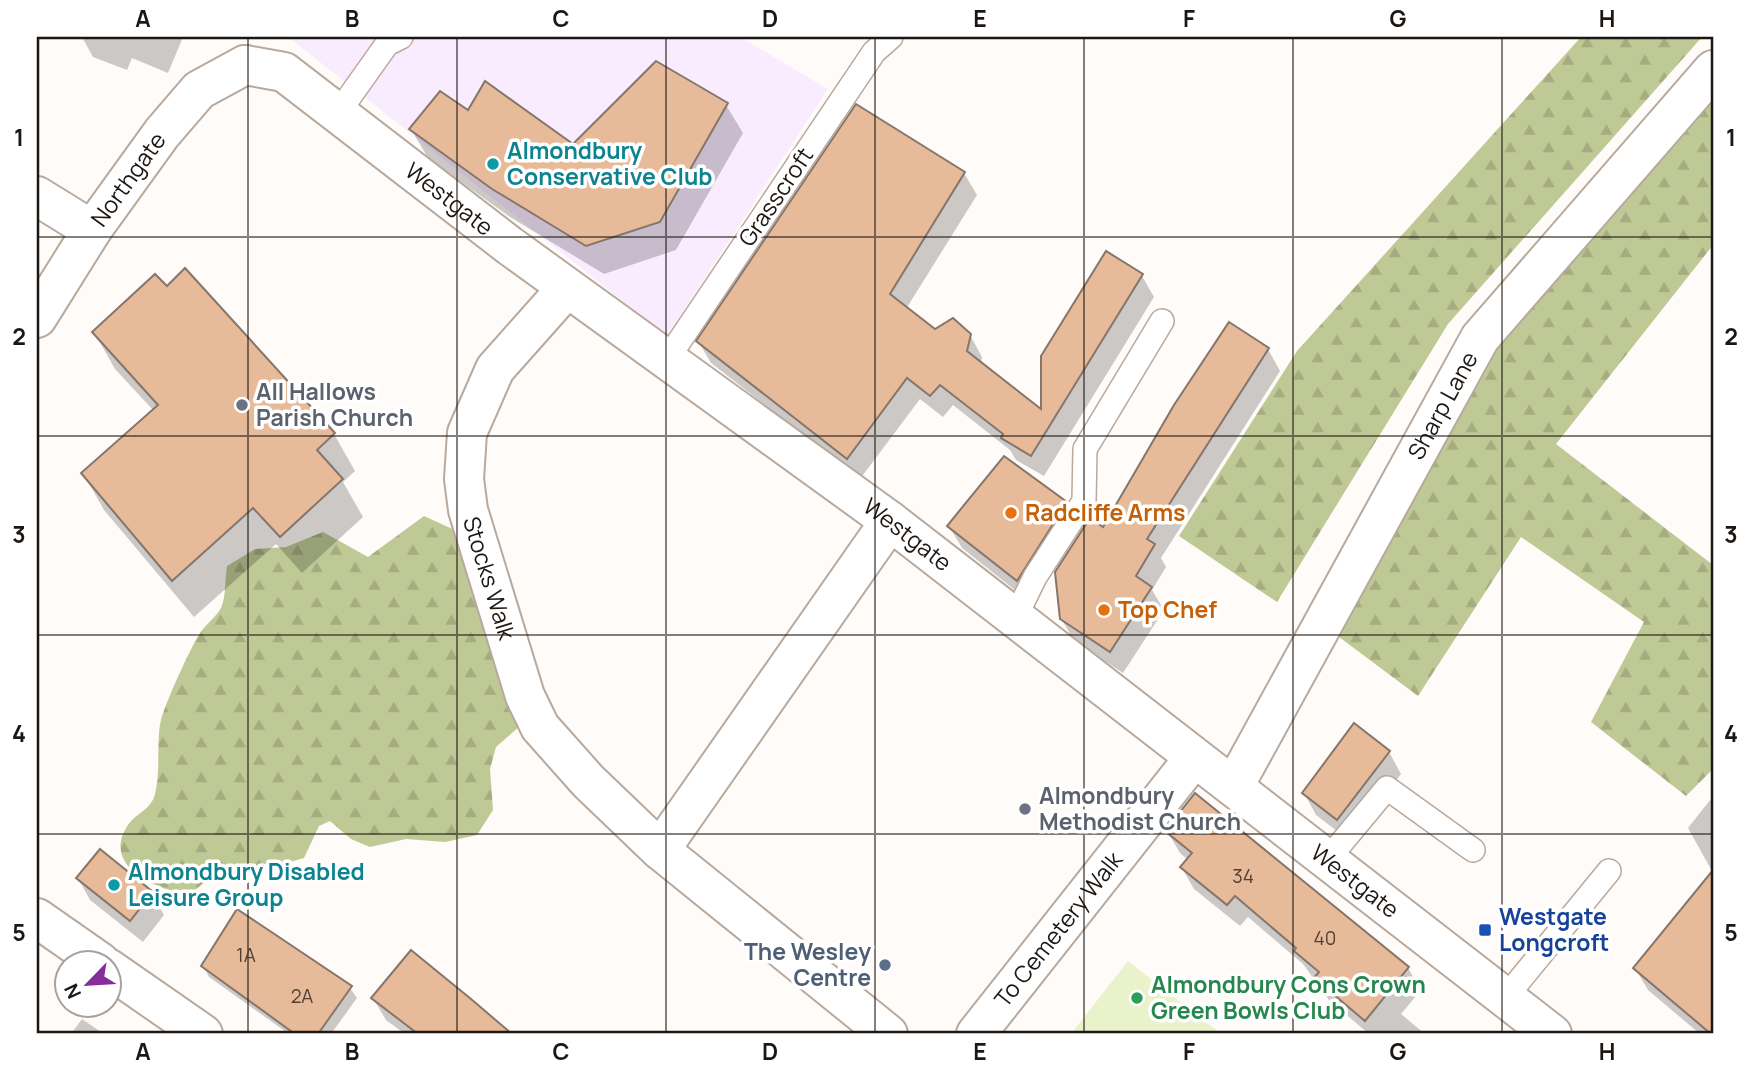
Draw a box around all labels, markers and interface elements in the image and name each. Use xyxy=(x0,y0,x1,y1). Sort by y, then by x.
text: A xyxy=(135,2,151,34)
text: B xyxy=(345,2,359,34)
text: C xyxy=(553,2,570,34)
text: D xyxy=(762,2,778,34)
text: E xyxy=(973,2,987,34)
text: F xyxy=(1183,2,1195,34)
text: G xyxy=(1390,2,1407,34)
text: H xyxy=(1599,2,1615,34)
text: 1 xyxy=(14,121,24,153)
text: 1 xyxy=(1726,121,1736,153)
street label: Northgate xyxy=(83,125,173,233)
place label: Almondbury Conservative Club xyxy=(507,134,712,192)
street label: Grasscroft xyxy=(730,141,820,252)
street label: Westgate xyxy=(399,154,500,243)
marker: Almondbury Conservative Club xyxy=(485,156,501,172)
text: 2 xyxy=(12,320,26,352)
text: 2 xyxy=(1724,320,1738,352)
street label: Sharp Lane xyxy=(1399,345,1485,465)
place label: All Hallows Parish Church xyxy=(256,375,413,433)
marker: All Hallows Parish Church xyxy=(234,397,250,413)
street label: Westgate xyxy=(857,490,959,578)
place label: Radcliffe Arms xyxy=(1025,496,1186,528)
marker: Radcliffe Arms xyxy=(1003,505,1019,521)
street label: Stocks Walk xyxy=(456,512,524,644)
text: 3 xyxy=(12,518,26,550)
text: 3 xyxy=(1724,518,1738,550)
place label: Top Chef xyxy=(1118,593,1217,625)
marker: Top Chef xyxy=(1096,602,1112,618)
text: 4 xyxy=(12,717,26,749)
text: 4 xyxy=(1724,717,1738,749)
place label: Almondbury Methodist Church xyxy=(1039,779,1241,837)
marker: Almondbury Methodist Church xyxy=(1017,801,1033,817)
street label: Westgate xyxy=(1305,836,1406,925)
street label: To Cemetery Walk xyxy=(986,844,1129,1013)
place label: Almondbury Disabled Leisure Group xyxy=(128,855,365,913)
house number: 34 xyxy=(1232,863,1254,889)
marker: Almondbury Disabled Leisure Group xyxy=(106,877,122,893)
place label: Westgate Longcroft xyxy=(1499,900,1609,958)
text: 5 xyxy=(12,916,26,948)
text: 5 xyxy=(1724,916,1738,948)
marker: Westgate Longcroft xyxy=(1477,922,1493,938)
house number: 40 xyxy=(1314,925,1336,951)
place label: The Wesley Centre xyxy=(744,935,871,993)
house number: 1A xyxy=(236,942,256,968)
north arrow xyxy=(52,948,122,1018)
marker: The Wesley Centre xyxy=(877,957,893,973)
place label: Almondbury Cons Crown Green Bowls Club xyxy=(1151,968,1426,1026)
text: N xyxy=(58,980,87,1003)
house number: 2A xyxy=(291,983,313,1009)
marker: Almondbury Cons Crown Green Bowls Club xyxy=(1129,990,1145,1006)
text: A xyxy=(135,1035,151,1067)
text: B xyxy=(345,1035,359,1067)
text: C xyxy=(553,1035,570,1067)
text: D xyxy=(762,1035,778,1067)
text: E xyxy=(973,1035,987,1067)
text: F xyxy=(1183,1035,1195,1067)
text: G xyxy=(1390,1035,1407,1067)
text: H xyxy=(1599,1035,1615,1067)

